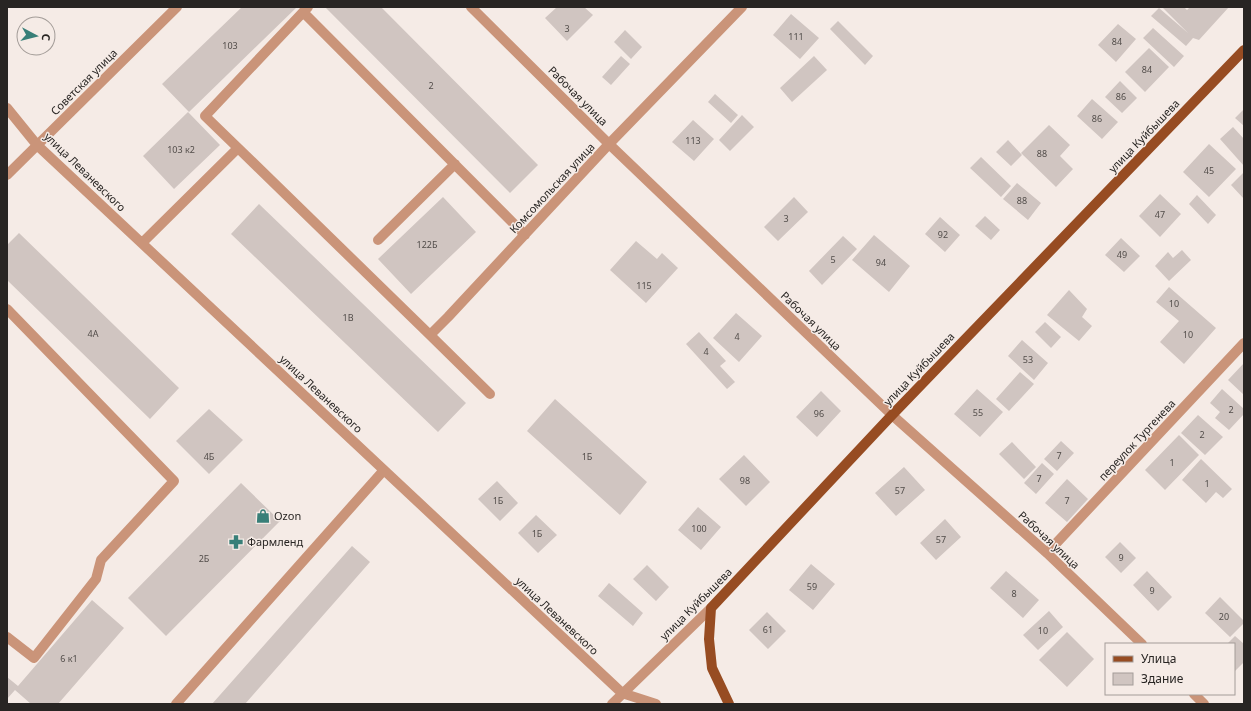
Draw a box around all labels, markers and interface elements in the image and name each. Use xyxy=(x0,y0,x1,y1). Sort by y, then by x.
north arrow xyxy=(16,16,56,56)
house number: 3 xyxy=(564,22,570,35)
house number: 111 xyxy=(788,30,804,43)
text: С xyxy=(39,33,54,42)
house number: 84 xyxy=(1112,35,1122,48)
house number: 103 xyxy=(222,39,238,52)
street label: Советская улица xyxy=(47,45,120,118)
street label: Рабочая улица xyxy=(545,63,611,129)
house number: 84 xyxy=(1142,63,1152,76)
house number: 2 xyxy=(428,79,434,92)
house number: 86 xyxy=(1116,90,1126,103)
street label: улица Куйбышева xyxy=(1105,96,1183,176)
house number: 86 xyxy=(1092,112,1102,125)
street label: улица Леваневского xyxy=(41,129,129,215)
house number: 113 xyxy=(685,134,701,147)
street label: Комсомольская улица xyxy=(506,139,598,236)
house number: 103 к2 xyxy=(167,143,195,156)
house number: 88 xyxy=(1037,147,1047,160)
house number: 45 xyxy=(1204,164,1214,177)
house number: 88 xyxy=(1017,194,1027,207)
house number: 47 xyxy=(1155,208,1165,221)
house number: 3 xyxy=(783,212,789,225)
house number: 92 xyxy=(938,228,948,241)
house number: 122Б xyxy=(417,238,438,251)
house number: 49 xyxy=(1117,248,1127,261)
house number: 5 xyxy=(830,253,836,266)
house number: 94 xyxy=(876,256,886,269)
house number: 115 xyxy=(636,279,652,292)
street label: Рабочая улица xyxy=(778,288,845,353)
house number: 10 xyxy=(1169,297,1179,310)
house number: 1В xyxy=(343,311,354,324)
house number: 4А xyxy=(88,327,99,340)
house number: 10 xyxy=(1183,328,1193,341)
street label: улица Куйбышева xyxy=(880,329,958,409)
house number: 4 xyxy=(734,330,740,343)
house number: 4 xyxy=(703,345,709,358)
street label: улица Леваневского xyxy=(277,351,366,436)
house number: 53 xyxy=(1023,353,1033,366)
street label: переулок Тургенева xyxy=(1095,396,1178,484)
house number: 2 xyxy=(1228,403,1234,416)
house number: 55 xyxy=(973,406,983,419)
house number: 96 xyxy=(814,407,824,420)
house number: 2 xyxy=(1199,428,1205,441)
house number: 7 xyxy=(1056,449,1062,462)
house number: 4Б xyxy=(204,450,215,463)
house number: 1Б xyxy=(582,450,593,463)
house number: 1 xyxy=(1169,456,1175,469)
house number: 7 xyxy=(1036,472,1042,485)
house number: 98 xyxy=(740,474,750,487)
house number: 1 xyxy=(1204,477,1210,490)
house number: 57 xyxy=(895,484,905,497)
house number: 1Б xyxy=(493,494,504,507)
house number: 7 xyxy=(1064,494,1070,507)
street label: Рабочая улица xyxy=(1016,507,1083,572)
shop icon: Ozon xyxy=(255,508,271,524)
place label: Ozon xyxy=(274,508,301,523)
house number: 100 xyxy=(691,522,707,535)
house number: 1Б xyxy=(532,527,543,540)
house number: 57 xyxy=(936,533,946,546)
pharmacy icon: Фармленд xyxy=(228,534,244,550)
place label: Фармленд xyxy=(247,534,304,549)
house number: 9 xyxy=(1118,551,1124,564)
house number: 2Б xyxy=(199,552,210,565)
street label: улица Куйбышева xyxy=(656,564,735,643)
street label: улица Леваневского xyxy=(513,573,602,658)
house number: 59 xyxy=(807,580,817,593)
house number: 9 xyxy=(1149,584,1155,597)
house number: 8 xyxy=(1011,587,1017,600)
house number: 20 xyxy=(1219,610,1229,623)
house number: 61 xyxy=(763,623,773,636)
house number: 10 xyxy=(1038,624,1048,637)
legend xyxy=(1105,643,1235,695)
text: Улица xyxy=(1141,650,1176,667)
house number: 6 к1 xyxy=(60,652,78,665)
text: Здание xyxy=(1141,670,1184,687)

